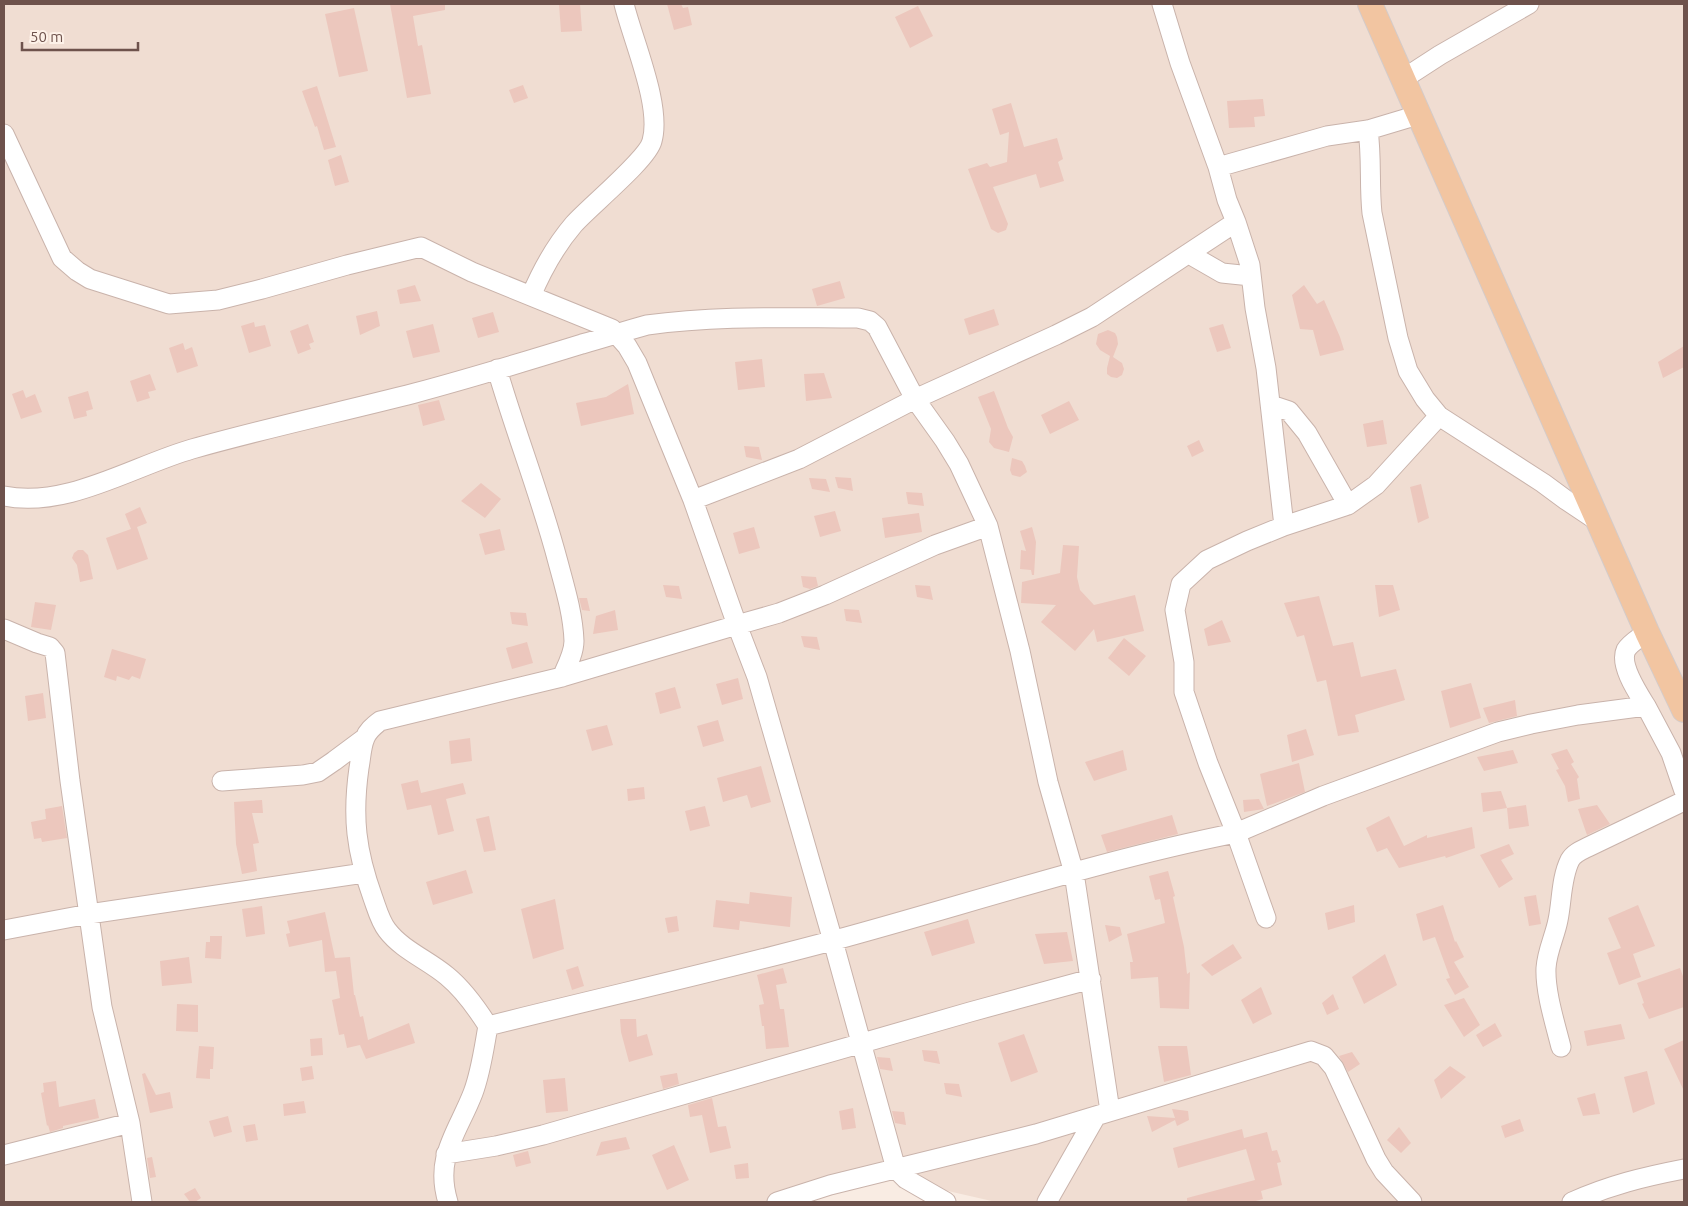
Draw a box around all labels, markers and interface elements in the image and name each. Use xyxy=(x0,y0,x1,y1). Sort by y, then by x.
scale bar xyxy=(22,20,139,52)
text: 50 m xyxy=(30,28,63,45)

